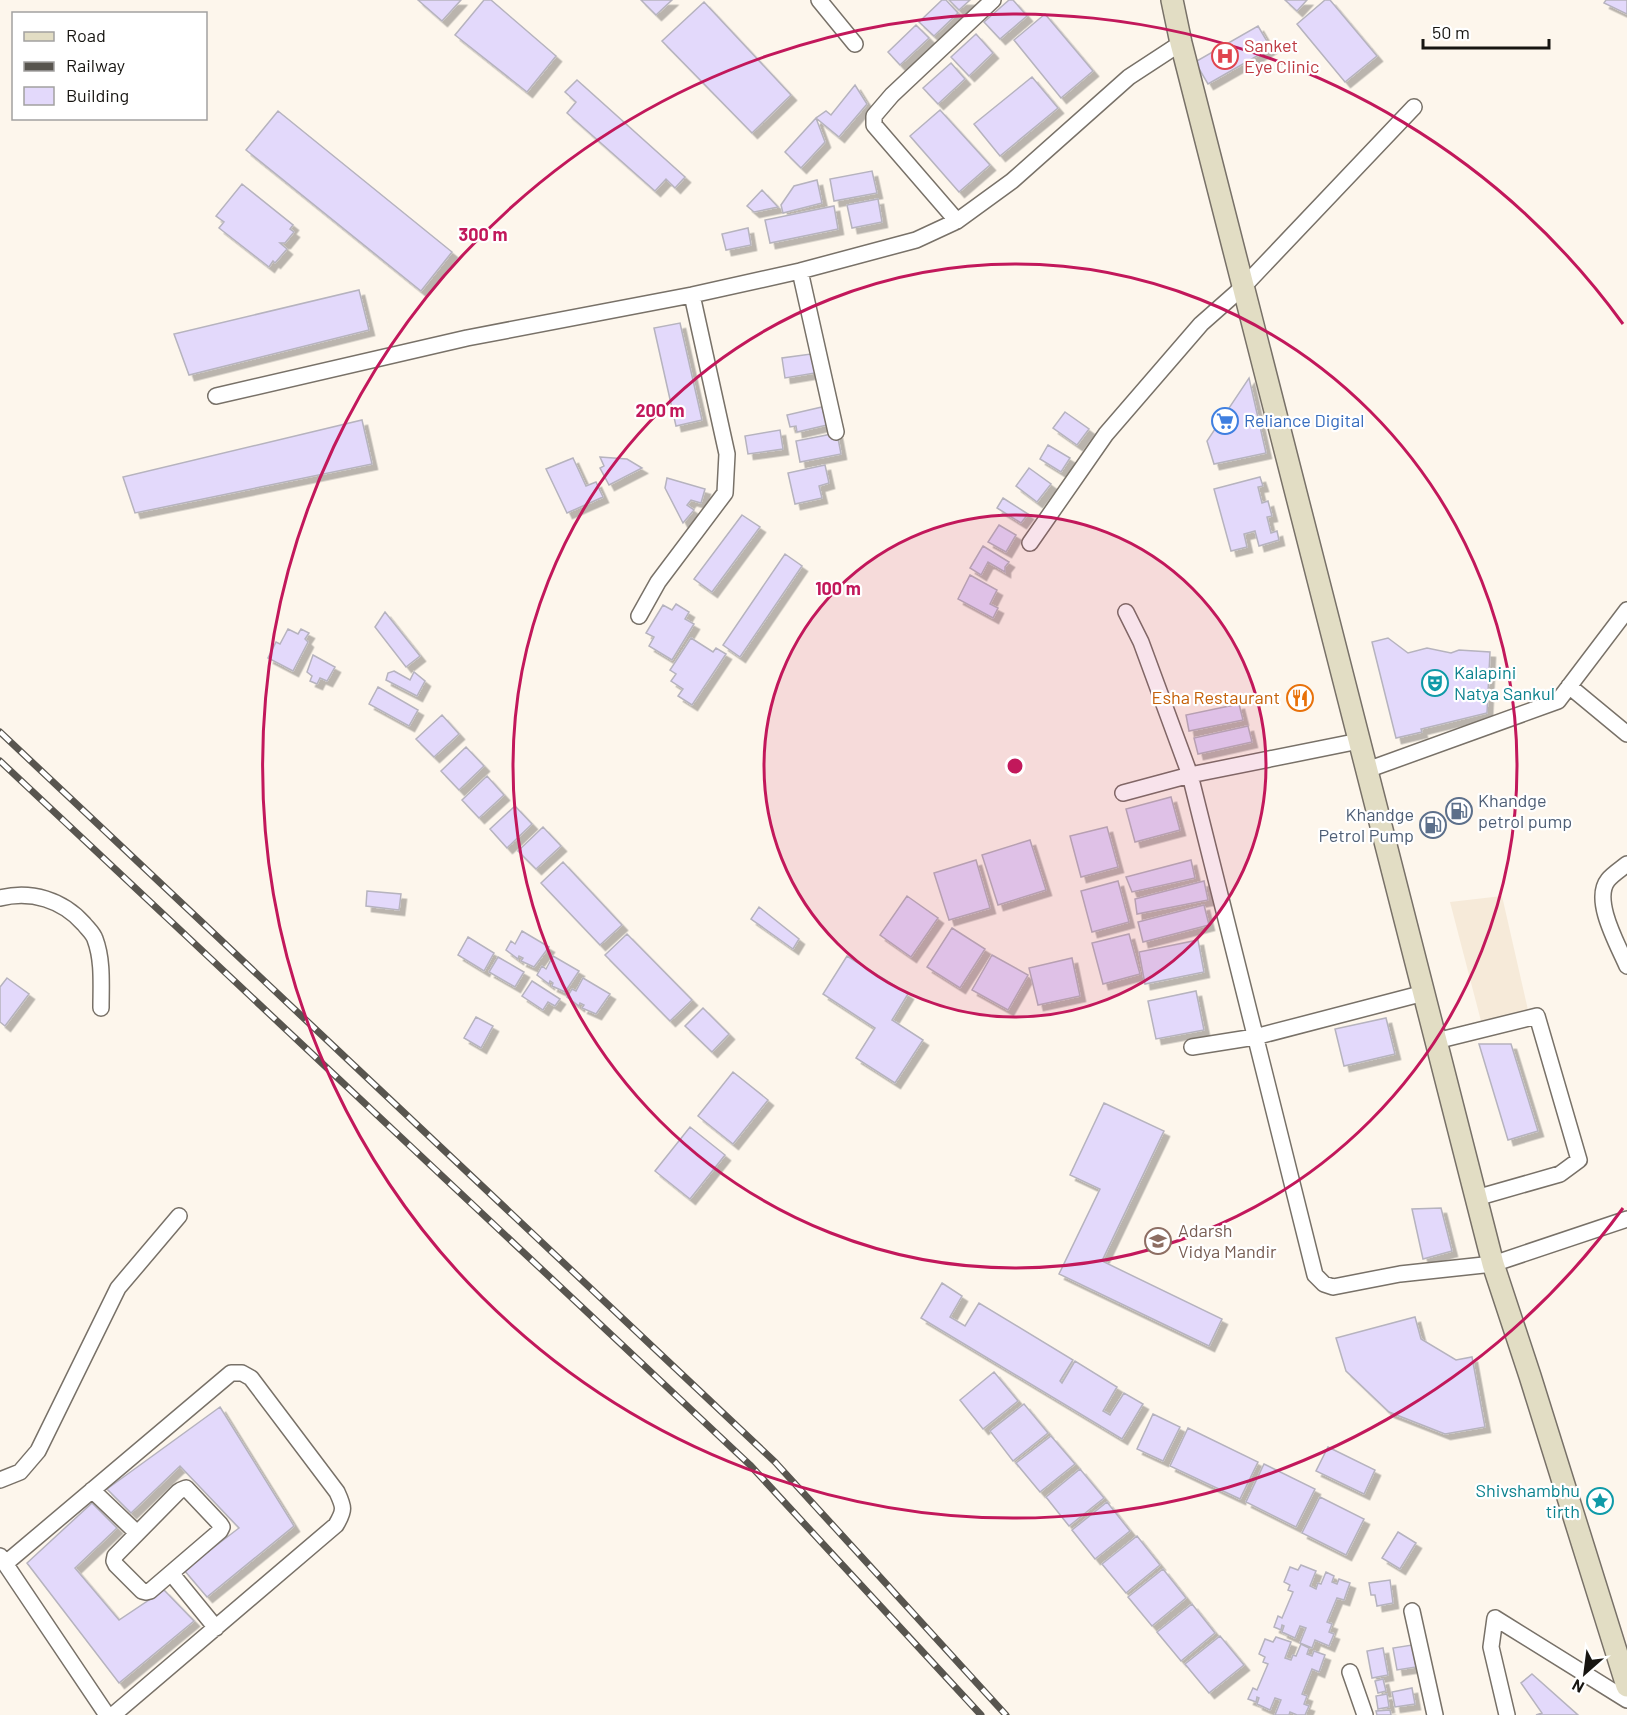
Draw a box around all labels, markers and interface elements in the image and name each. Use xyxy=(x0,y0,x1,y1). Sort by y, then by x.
legend xyxy=(12,12,207,120)
scale bar xyxy=(1423,12,1549,50)
text: 50 m xyxy=(1432,21,1470,43)
text: Road xyxy=(66,24,106,46)
place label: Sanket Eye Clinic xyxy=(1244,34,1319,77)
hospital icon: Sanket Eye Clinic xyxy=(1210,41,1240,71)
text: Railway xyxy=(66,54,125,76)
text: Building xyxy=(66,84,129,106)
text: 300 m xyxy=(459,223,507,245)
text: 200 m xyxy=(635,399,685,421)
supermarket icon: Reliance Digital xyxy=(1210,406,1240,436)
place label: Reliance Digital xyxy=(1244,409,1364,431)
text: 100 m xyxy=(815,577,861,599)
place label: Kalapini Natya Sankul xyxy=(1454,661,1555,704)
theatre icon: Kalapini Natya Sankul xyxy=(1420,668,1450,698)
restaurant icon: Esha Restaurant xyxy=(1285,683,1315,713)
place label: Esha Restaurant xyxy=(1152,686,1280,708)
centre of rings xyxy=(1005,756,1025,776)
place label: Khandge petrol pump xyxy=(1478,789,1572,832)
fuel station icon: Khandge petrol pump xyxy=(1444,796,1474,826)
place label: Khandge Petrol Pump xyxy=(1319,803,1414,846)
fuel station icon: Khandge Petrol Pump xyxy=(1418,810,1448,840)
place label: Adarsh Vidya Mandir xyxy=(1178,1219,1277,1262)
school or university icon: Adarsh Vidya Mandir xyxy=(1143,1226,1173,1256)
place label: Shivshambhu tirth xyxy=(1476,1479,1580,1522)
place icon: Shivshambhu tirth xyxy=(1585,1486,1615,1516)
north arrow xyxy=(1555,1643,1615,1703)
text: N xyxy=(1569,1676,1587,1698)

